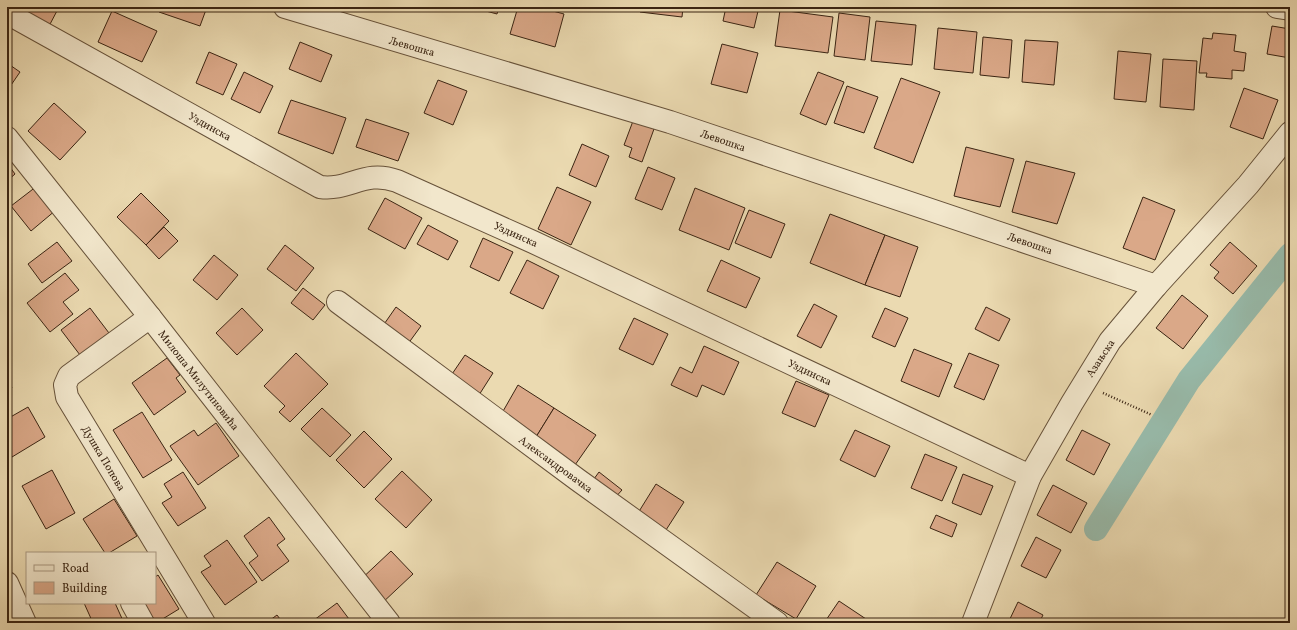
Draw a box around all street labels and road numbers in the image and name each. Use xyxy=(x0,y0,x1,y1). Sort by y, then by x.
street label: Љевошка xyxy=(387,34,437,61)
street label: Уздинска xyxy=(185,109,234,145)
street label: Љевошка xyxy=(698,127,748,156)
street label: Уздинска xyxy=(491,219,540,252)
street label: Љевошка xyxy=(1005,230,1055,259)
street label: Милоша Милутиновића xyxy=(154,328,242,435)
street label: Азањска xyxy=(1083,336,1119,381)
street label: Уздинска xyxy=(785,357,834,390)
street label: Душка Попова xyxy=(77,423,128,495)
street label: Александровачка xyxy=(515,433,596,497)

